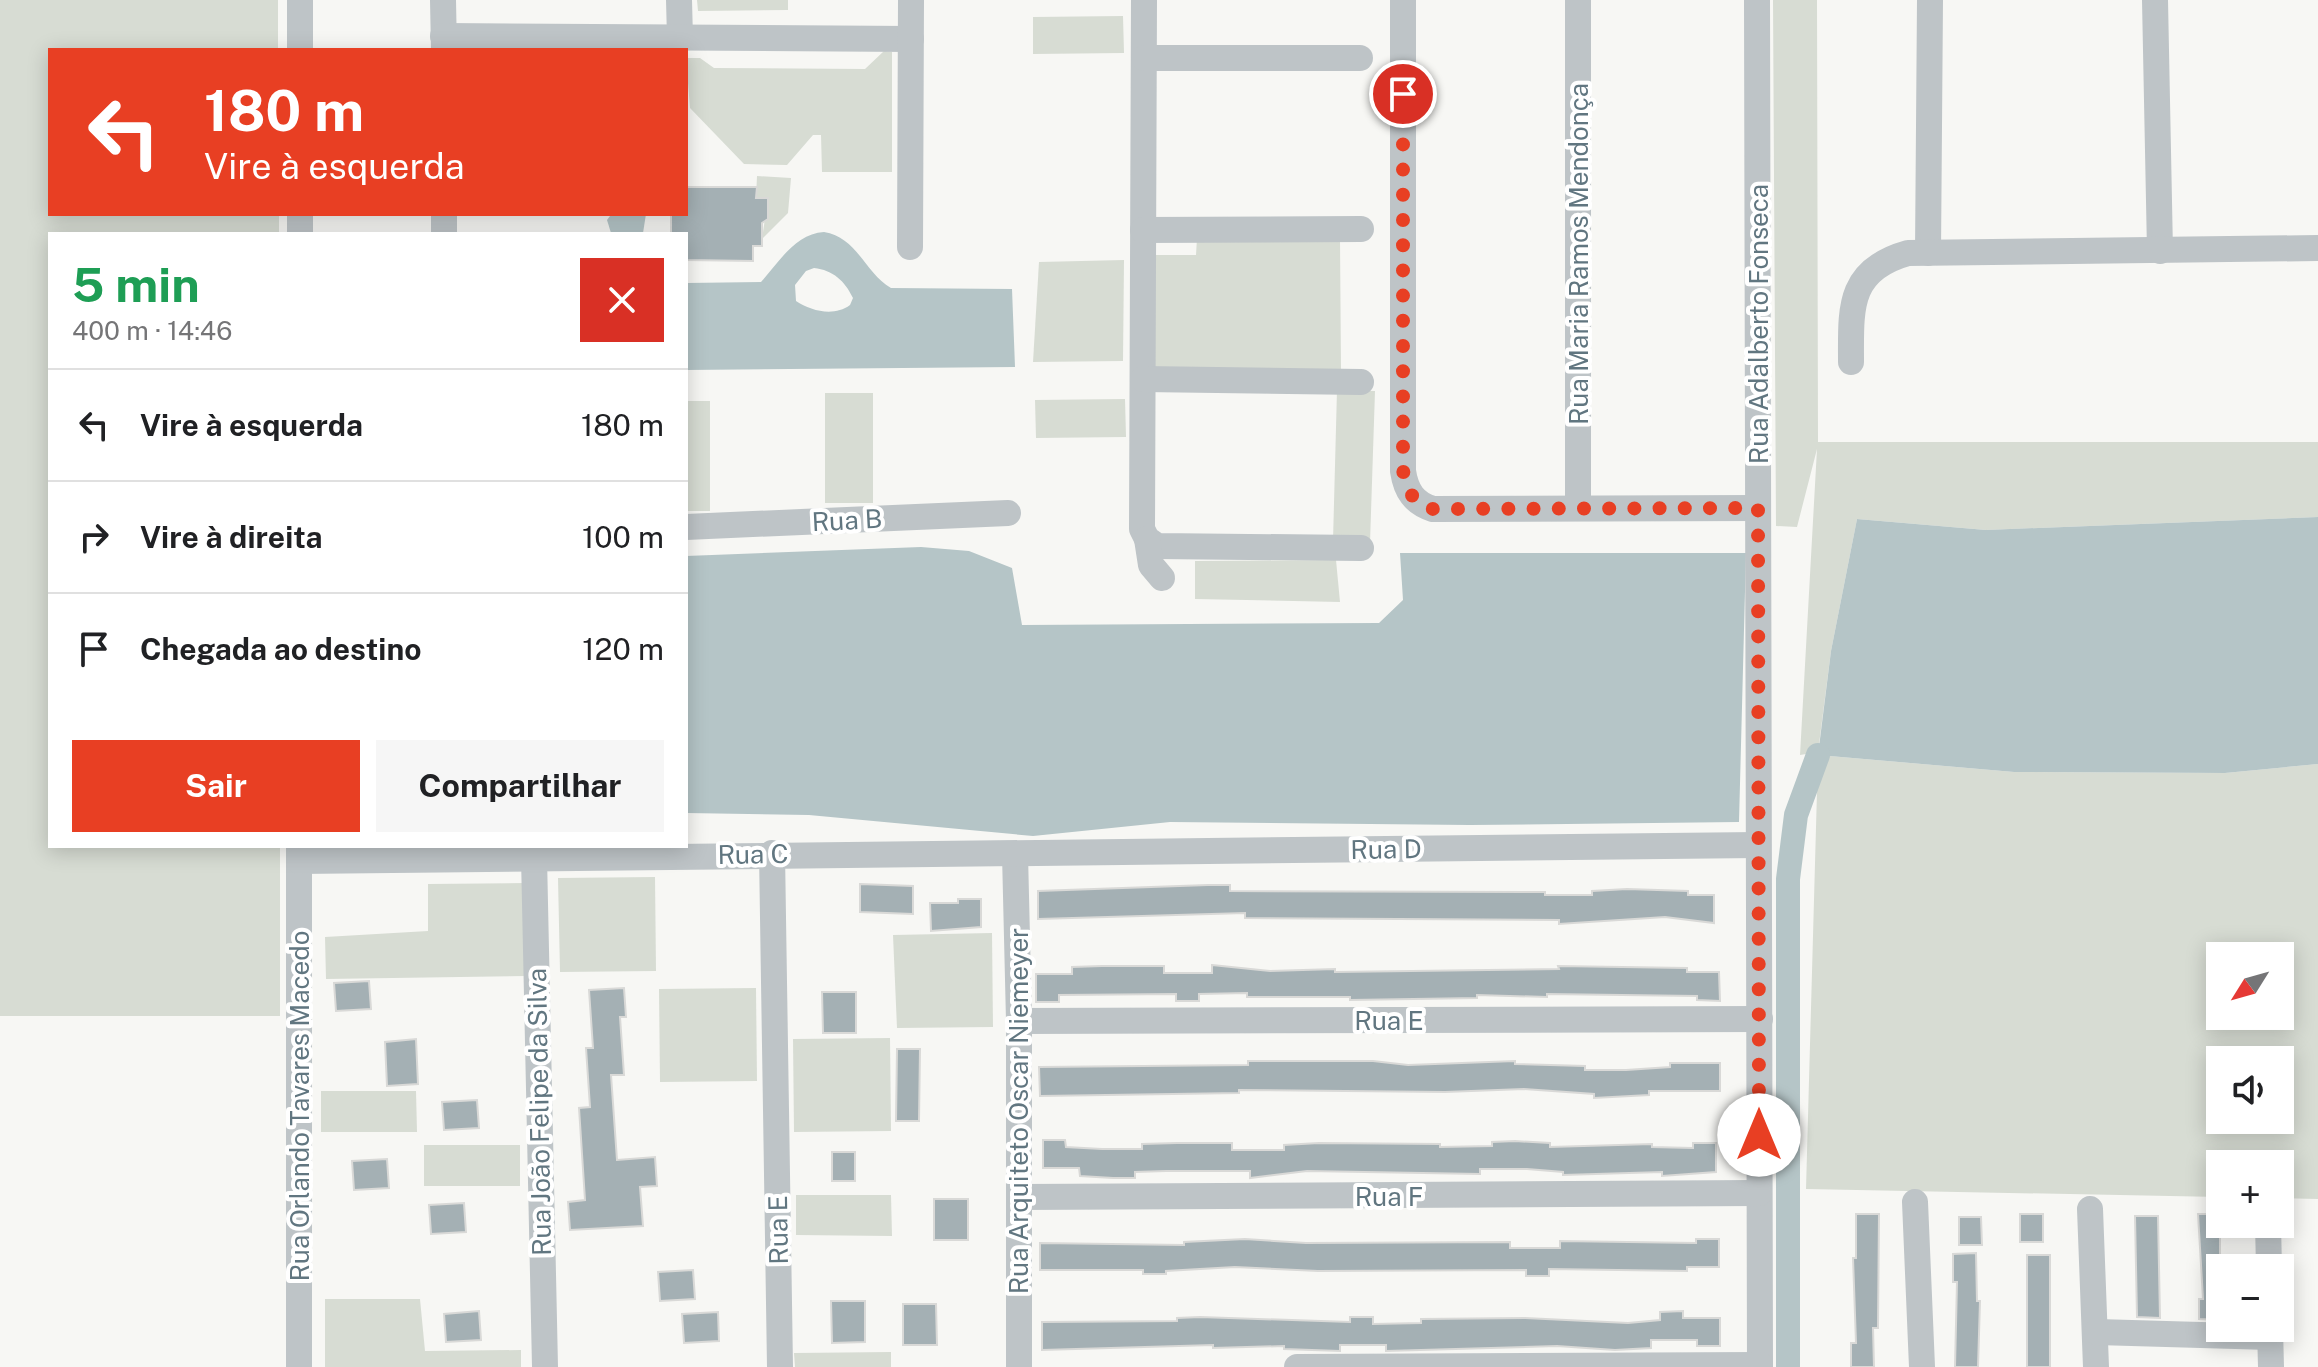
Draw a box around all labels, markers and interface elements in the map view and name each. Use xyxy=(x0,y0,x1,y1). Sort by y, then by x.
pin xyxy=(1369,60,1437,128)
icon: arrive xyxy=(1381,72,1425,116)
text: 180 m xyxy=(204,78,364,144)
icon: left xyxy=(72,80,176,184)
street label: Rua Maria Ramos Mendonça xyxy=(1563,83,1594,425)
text: Vire à esquerda xyxy=(204,145,465,187)
street label: Rua Adalberto Fonseca xyxy=(1743,184,1774,464)
text: 5 min xyxy=(72,256,200,313)
button: close xyxy=(580,258,664,342)
text: 400 m · 14:46 xyxy=(72,315,232,346)
icon: left xyxy=(72,403,116,447)
text: Vire à esquerda xyxy=(140,407,363,443)
text: 180 m xyxy=(581,407,664,443)
street label: Rua B xyxy=(811,503,883,537)
icon: right xyxy=(72,515,116,559)
text: Vire à direita xyxy=(140,519,323,555)
text: 100 m xyxy=(582,519,664,555)
icon: arrive xyxy=(72,627,116,671)
text: Chegada ao destino xyxy=(140,631,421,667)
text: 120 m xyxy=(582,631,664,667)
button: Sair xyxy=(72,740,360,832)
button: Compartilhar xyxy=(376,740,664,832)
street label: Rua D xyxy=(1350,833,1422,865)
street label: Rua C xyxy=(717,838,789,870)
street label: Rua Arquiteto Oscar Niemeyer xyxy=(1003,928,1034,1294)
street label: Rua Orlando Tavares Macedo xyxy=(284,930,315,1282)
north arrow xyxy=(2206,942,2294,1030)
map controls xyxy=(2206,942,2294,1342)
street label: Rua João Felipe da Silva xyxy=(521,968,557,1256)
street label: Rua E xyxy=(1354,1005,1424,1036)
button: sound xyxy=(2206,1046,2294,1134)
position arrow xyxy=(1717,1093,1801,1177)
button: + xyxy=(2206,1150,2294,1238)
street label: Rua F xyxy=(1355,1181,1423,1212)
street label: Rua E xyxy=(762,1195,794,1265)
button: − xyxy=(2206,1254,2294,1342)

